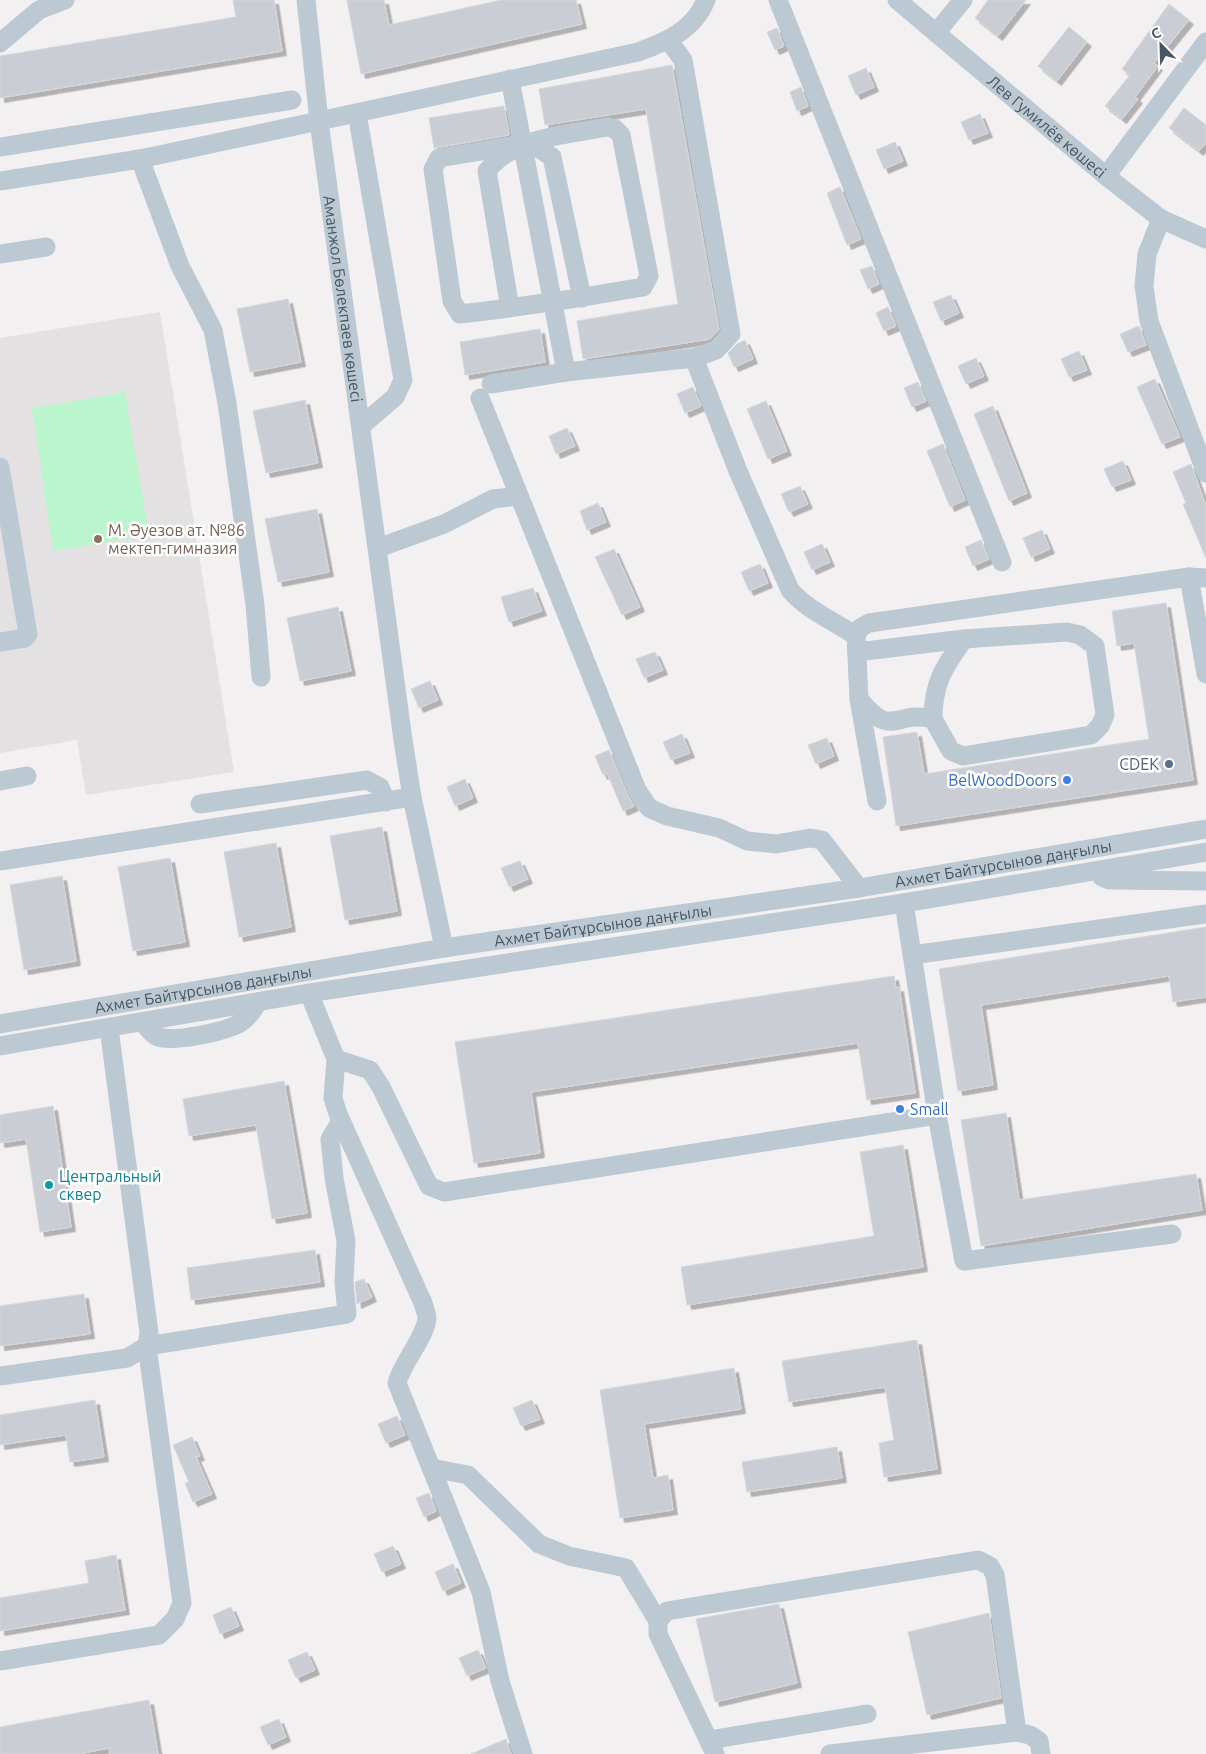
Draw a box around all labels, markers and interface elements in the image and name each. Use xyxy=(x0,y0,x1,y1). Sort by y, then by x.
north arrow xyxy=(1136,20,1186,70)
text: С xyxy=(1149,24,1163,42)
street label: Лев Гумилёв көшесі xyxy=(984,71,1110,181)
street label: Аманжол Бөлекпаев көшесі xyxy=(320,194,366,403)
place label: М. Әуезов ат. №86 мектеп-гимназия xyxy=(108,521,245,557)
marker: М. Әуезов ат. №86 мектеп-гимназия xyxy=(92,533,104,545)
place label: CDEK xyxy=(1119,755,1159,773)
marker: CDEK xyxy=(1163,758,1175,770)
place label: BelWoodDoors xyxy=(948,771,1057,789)
marker: BelWoodDoors xyxy=(1061,774,1073,786)
street label: Ахмет Байтұрсынов даңғылы xyxy=(893,836,1113,891)
street label: Ахмет Байтұрсынов даңғылы xyxy=(493,900,713,950)
street label: Ахмет Байтұрсынов даңғылы xyxy=(93,962,313,1017)
place label: Small xyxy=(910,1100,949,1118)
marker: Small xyxy=(894,1103,906,1115)
place label: Центральный сквер xyxy=(59,1167,162,1203)
marker: Центральный сквер xyxy=(43,1179,55,1191)

